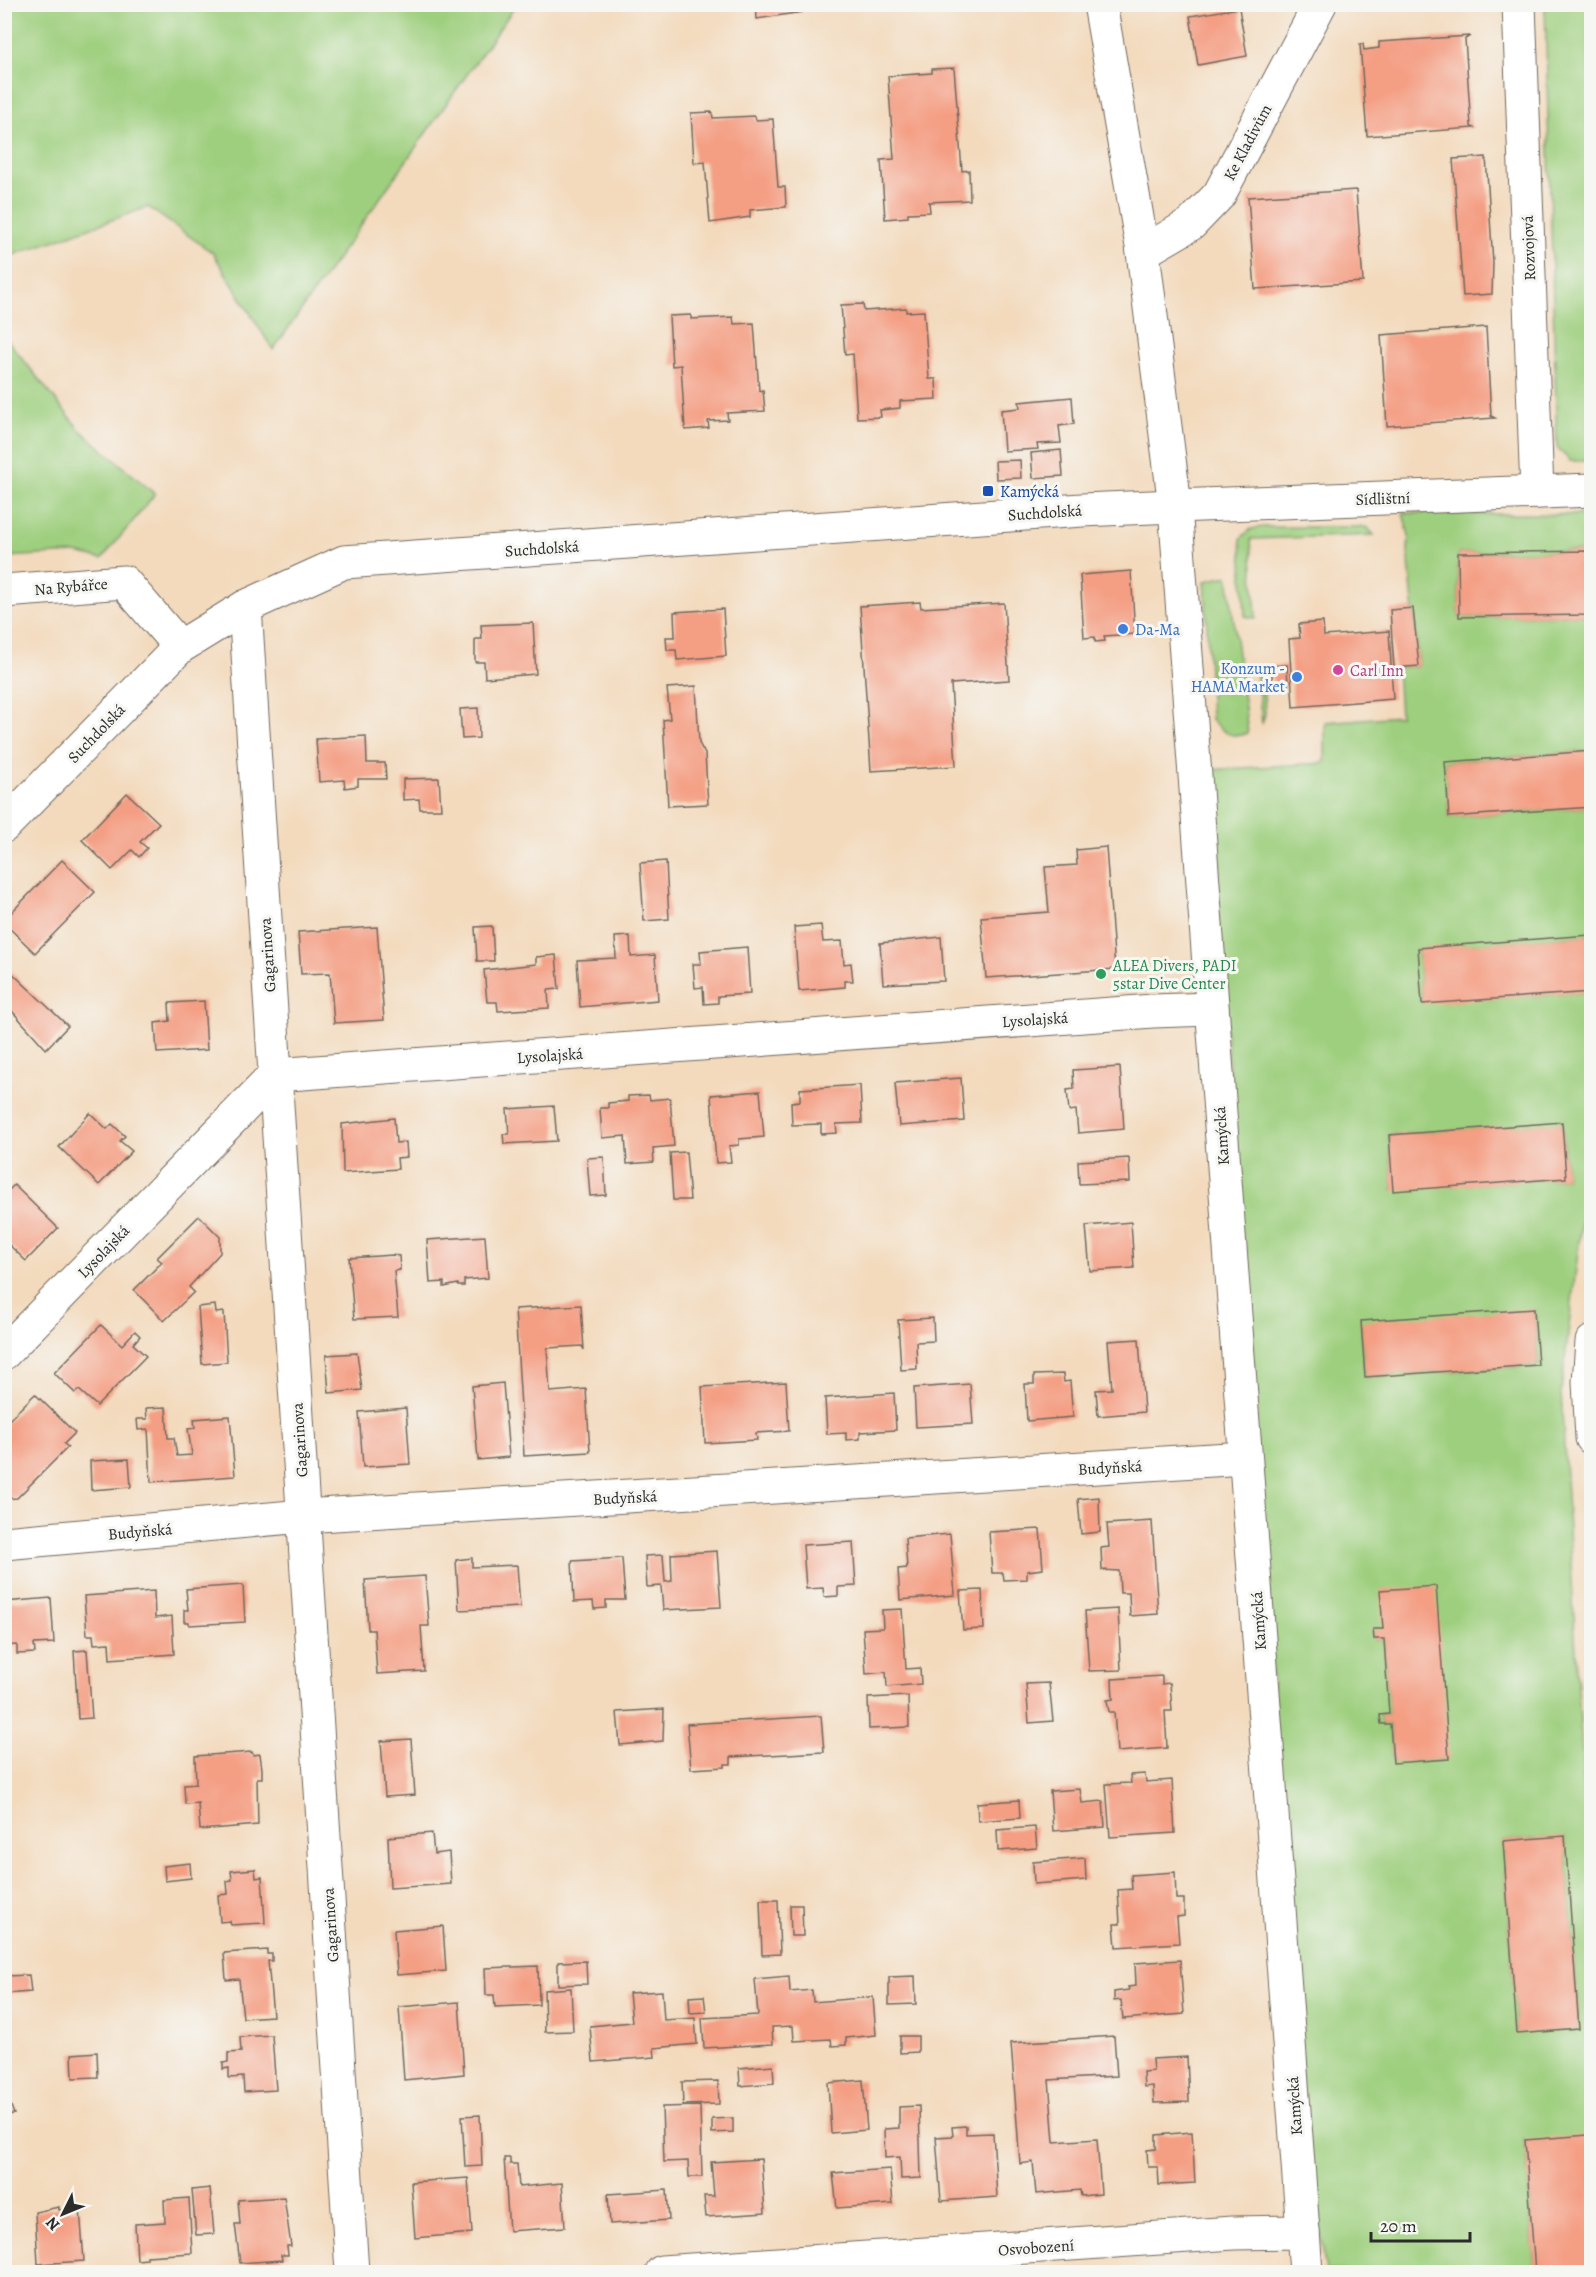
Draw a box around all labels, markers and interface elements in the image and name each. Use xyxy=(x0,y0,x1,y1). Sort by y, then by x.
street label: Ke Kladivům xyxy=(1219,100,1277,185)
street label: Rozvojová xyxy=(1517,214,1541,281)
place label: Kamýcká xyxy=(1000,481,1060,503)
marker: Kamýcká xyxy=(981,484,995,498)
street label: Sídlištní xyxy=(1355,487,1411,511)
street label: Suchdolská xyxy=(1007,499,1084,527)
street label: Suchdolská xyxy=(504,535,581,563)
street label: Na Rybářce xyxy=(33,573,109,601)
place label: Da-Ma xyxy=(1135,619,1181,641)
marker: Da-Ma xyxy=(1116,622,1130,636)
place label: Konzum - HAMA Market xyxy=(1191,658,1285,698)
place label: Carl Inn xyxy=(1350,660,1404,682)
marker: Carl Inn xyxy=(1331,663,1345,677)
marker: Konzum - HAMA Market xyxy=(1290,670,1304,684)
street label: Suchdolská xyxy=(63,699,131,768)
street label: Gagarinova xyxy=(254,916,282,993)
place label: ALEA Divers, PADI 5star Dive Center xyxy=(1112,955,1236,995)
marker: ALEA Divers, PADI 5star Dive Center xyxy=(1094,967,1108,981)
street label: Lysolajská xyxy=(1001,1007,1069,1033)
street label: Lysolajská xyxy=(516,1043,584,1069)
street label: Kamýcká xyxy=(1209,1105,1235,1166)
street label: Lysolajská xyxy=(73,1220,135,1283)
street label: Gagarinova xyxy=(286,1401,314,1478)
street label: Budyňská xyxy=(1077,1455,1143,1481)
street label: Budyňská xyxy=(592,1485,658,1511)
street label: Budyňská xyxy=(107,1518,174,1546)
street label: Kamýcká xyxy=(1246,1590,1272,1651)
street label: Gagarinova xyxy=(317,1886,345,1963)
street label: Kamýcká xyxy=(1282,2075,1308,2136)
north arrow xyxy=(33,2184,93,2244)
scale bar xyxy=(1371,2205,1470,2243)
text: N xyxy=(41,2212,65,2235)
text: 20 m xyxy=(1380,2214,1417,2238)
street label: Osvobození xyxy=(997,2234,1075,2262)

